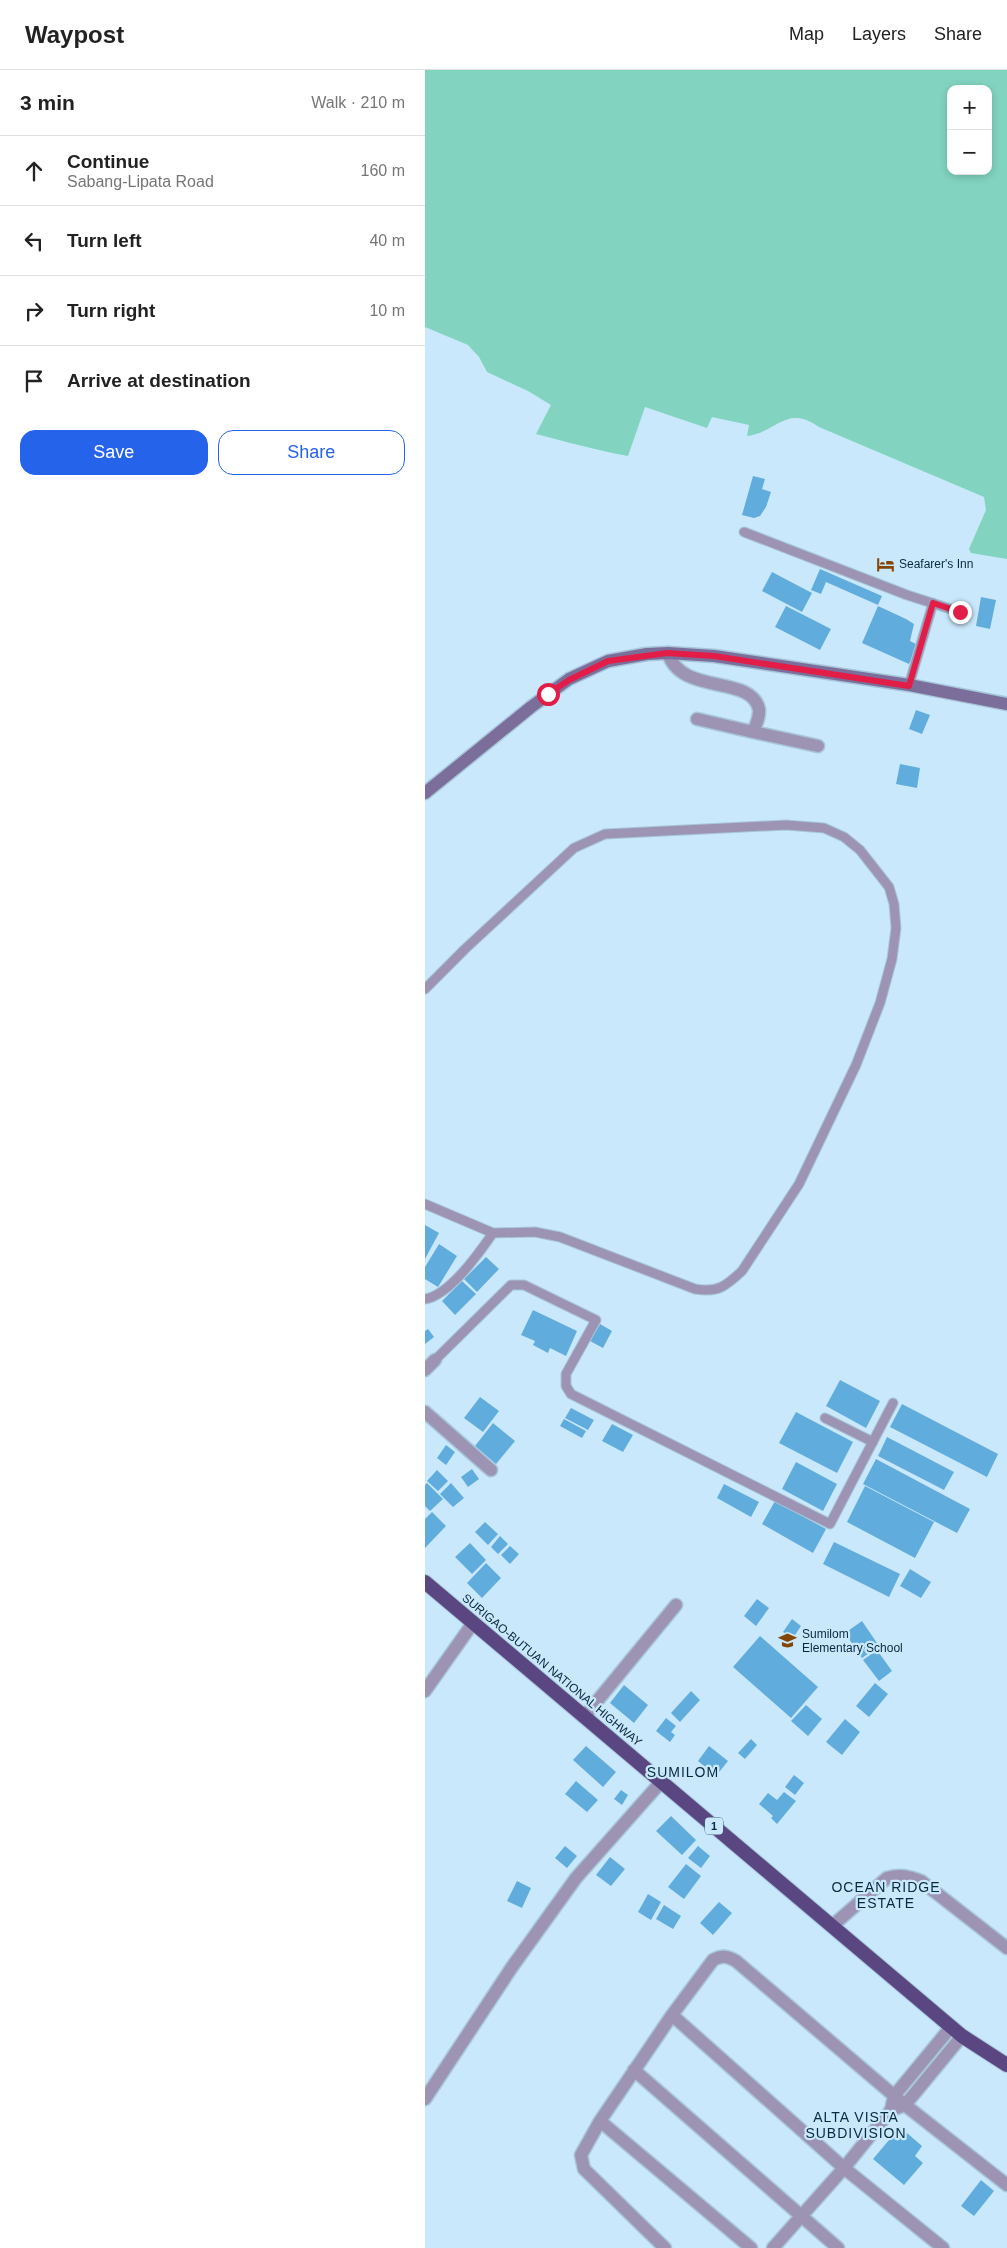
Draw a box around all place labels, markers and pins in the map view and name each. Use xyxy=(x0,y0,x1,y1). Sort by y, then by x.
hotel icon: Seafarer's Inn xyxy=(875,554,895,574)
place label: Seafarer's Inn xyxy=(899,557,973,571)
place label: Sumilom Elementary School xyxy=(802,1627,903,1655)
school or university icon: Sumilom Elementary School xyxy=(778,1631,798,1651)

